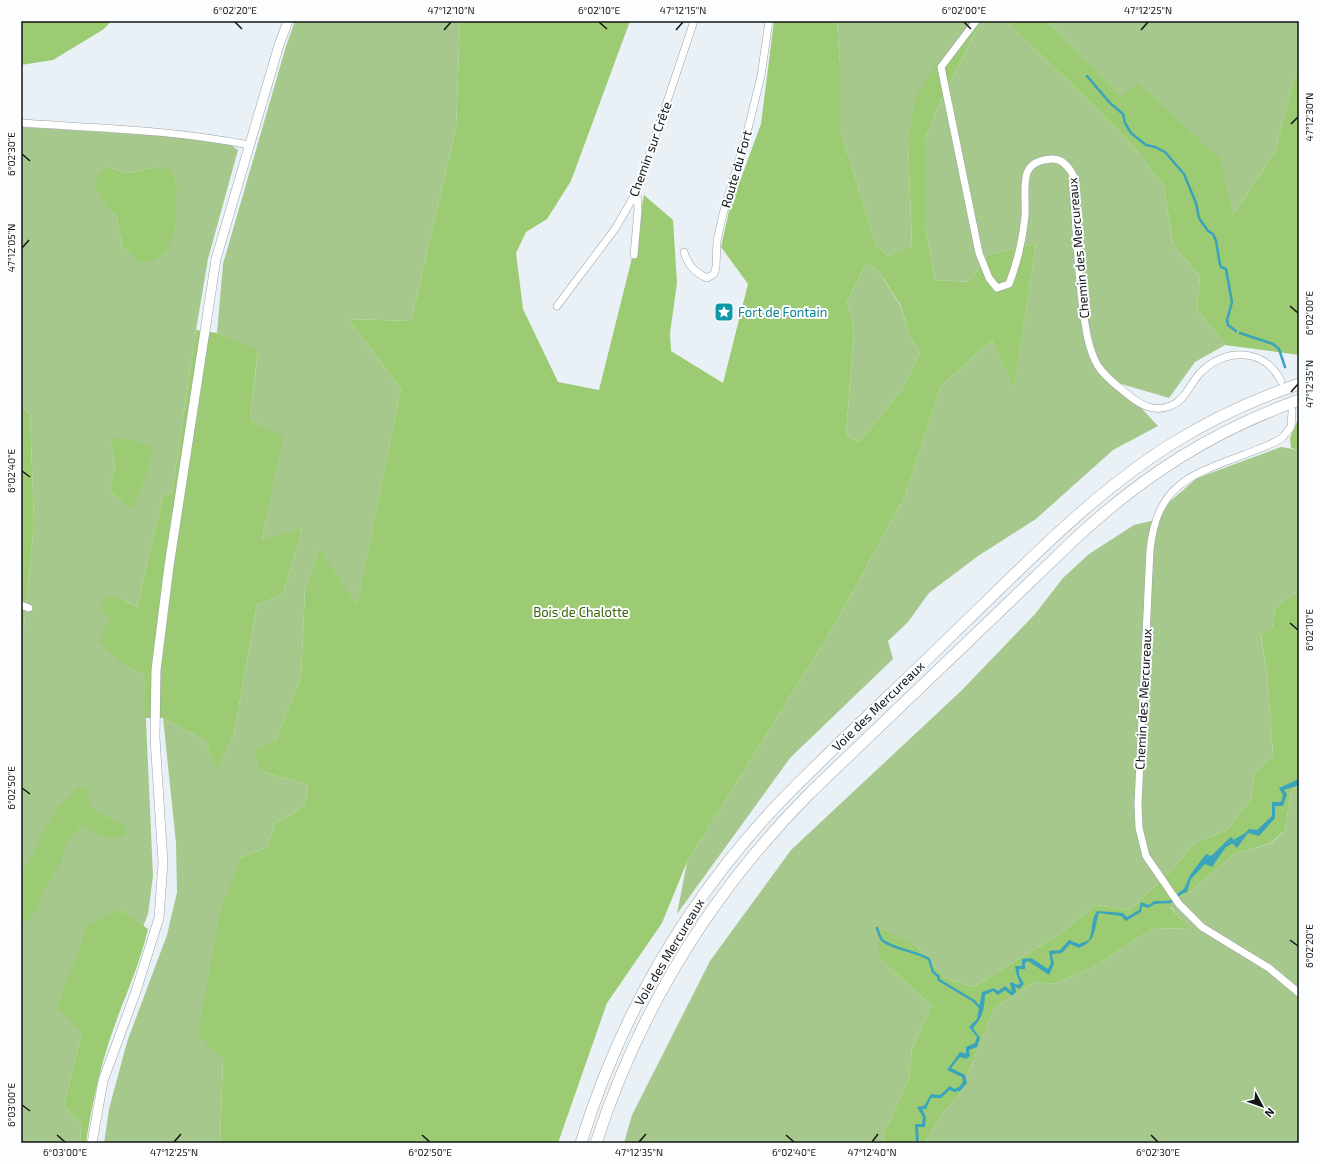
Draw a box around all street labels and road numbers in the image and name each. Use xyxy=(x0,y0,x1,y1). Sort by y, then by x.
street label: Chemin sur Crête xyxy=(625,99,675,199)
street label: Route du Fort xyxy=(717,128,755,210)
street label: Chemin des Mercureaux xyxy=(1064,177,1092,319)
street label: Chemin des Mercureaux xyxy=(1131,628,1155,770)
street label: Voie des Mercureaux xyxy=(828,658,928,754)
street label: Voie des Mercureaux xyxy=(631,895,707,1009)

